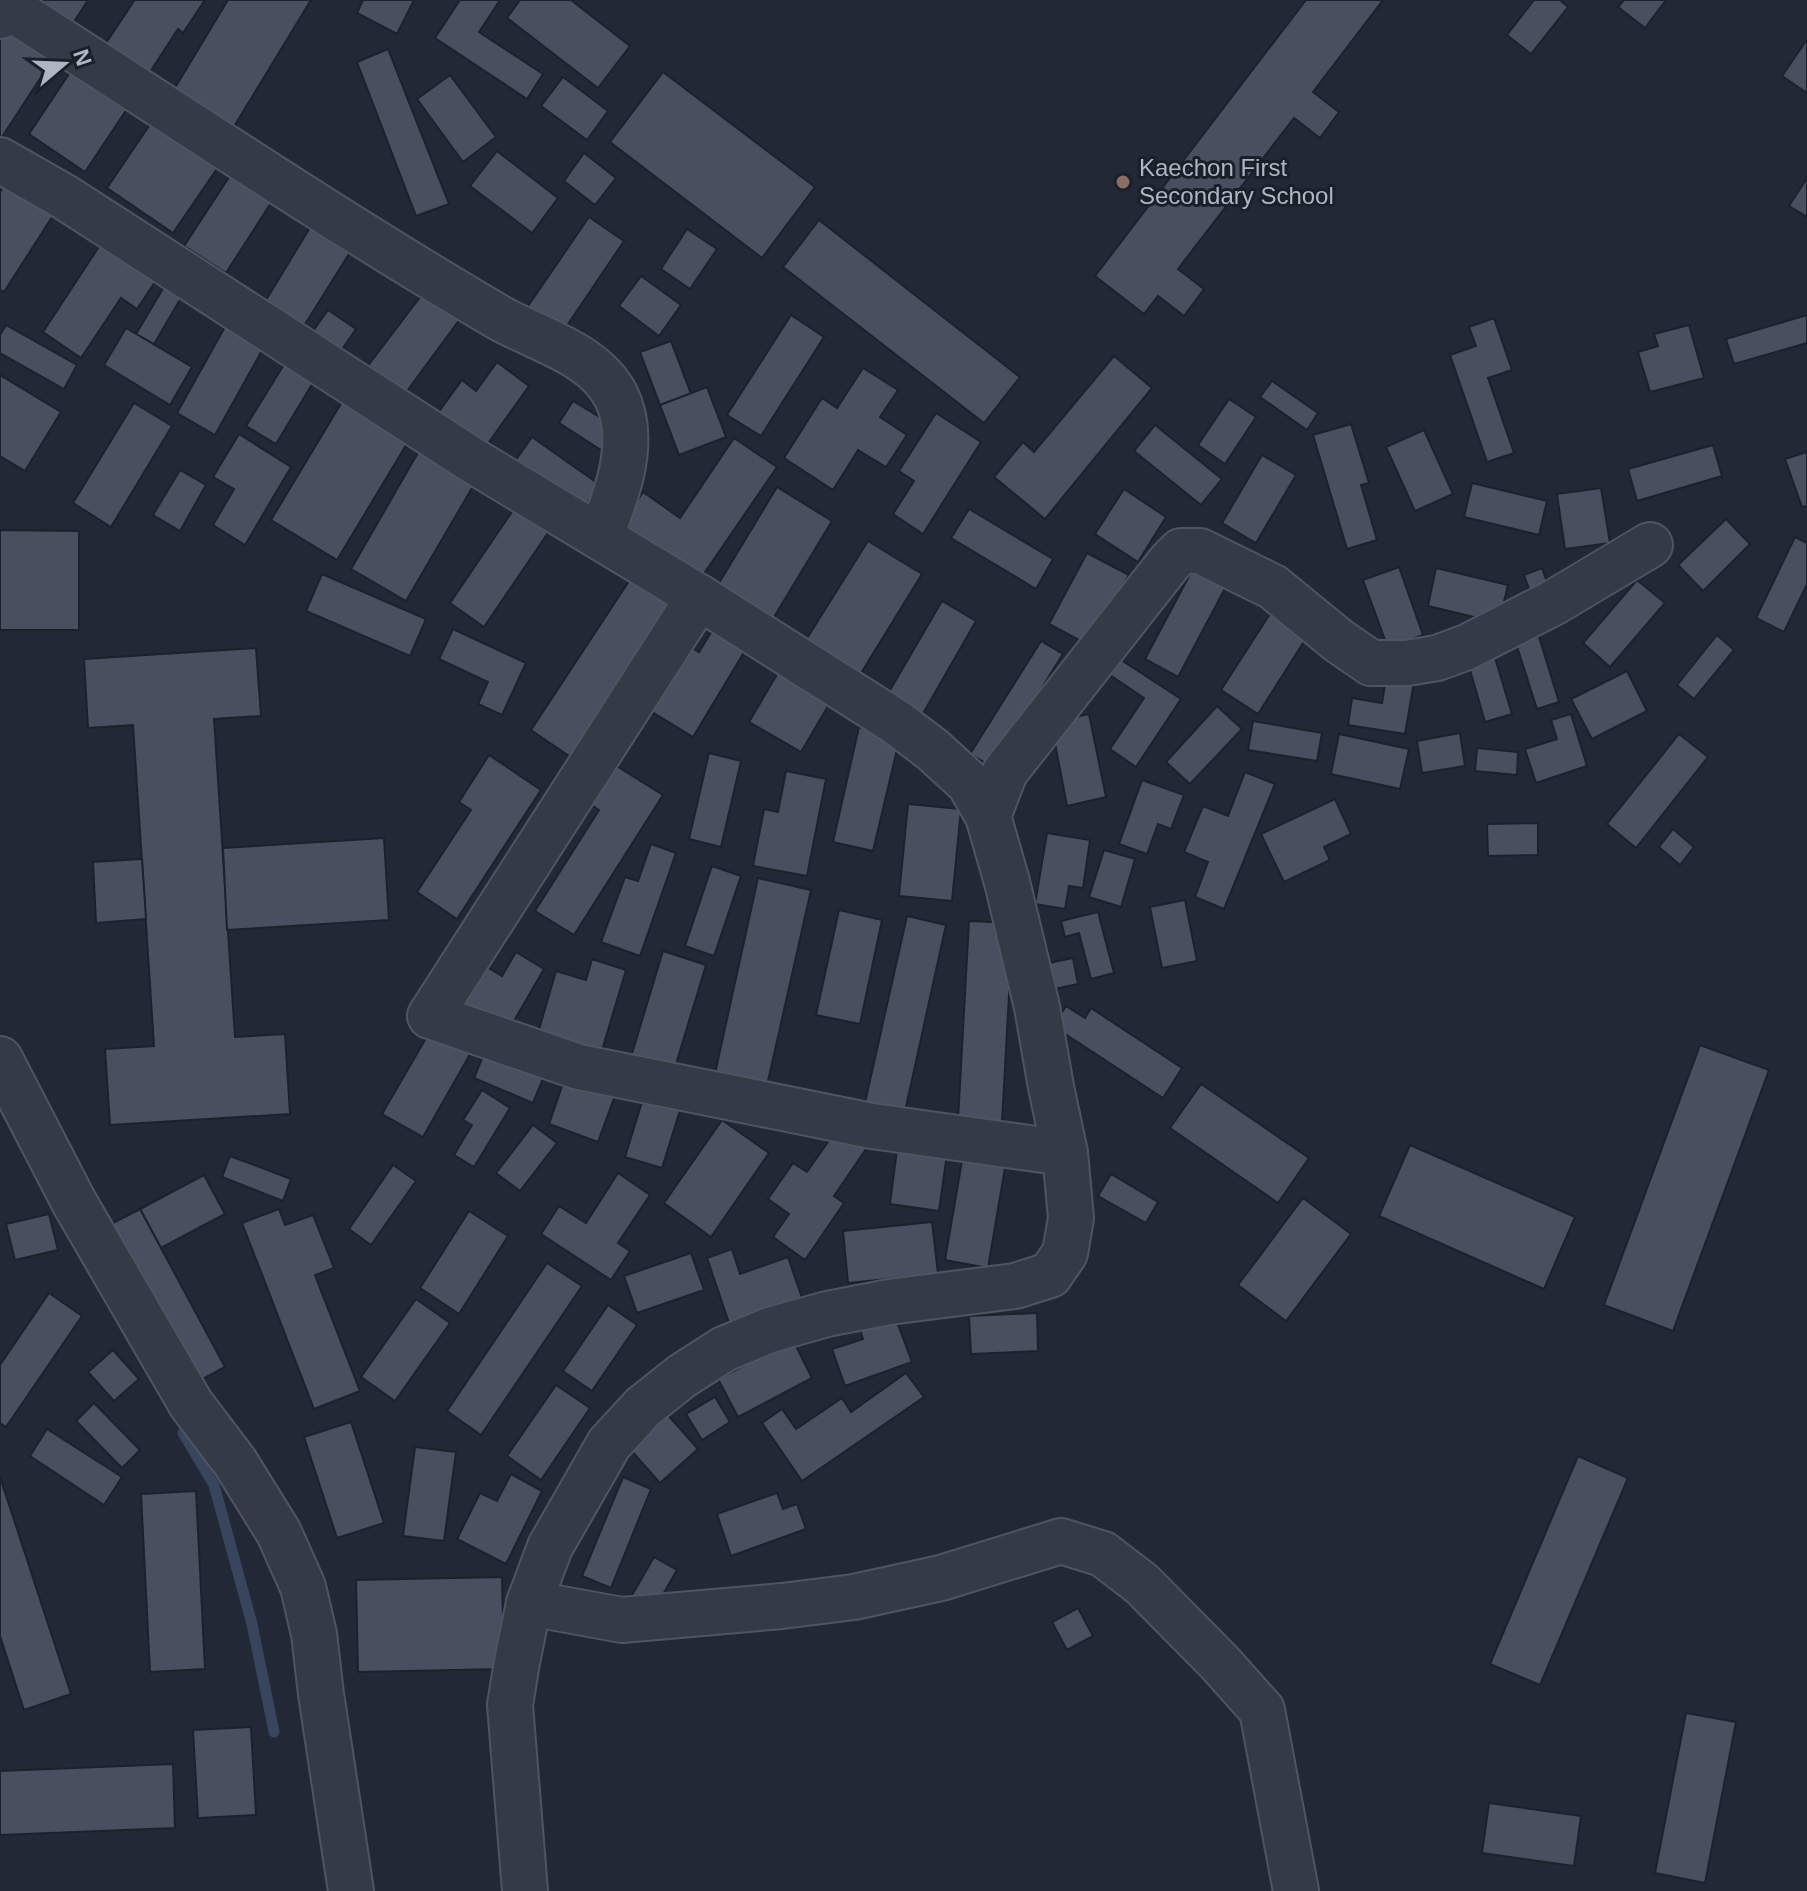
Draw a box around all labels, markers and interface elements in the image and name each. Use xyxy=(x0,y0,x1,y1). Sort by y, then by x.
north arrow xyxy=(24,24,104,104)
text: N xyxy=(68,46,97,69)
place label: Kaechon First Secondary School xyxy=(1139,154,1334,209)
marker: Kaechon First Secondary School xyxy=(1114,173,1132,191)

